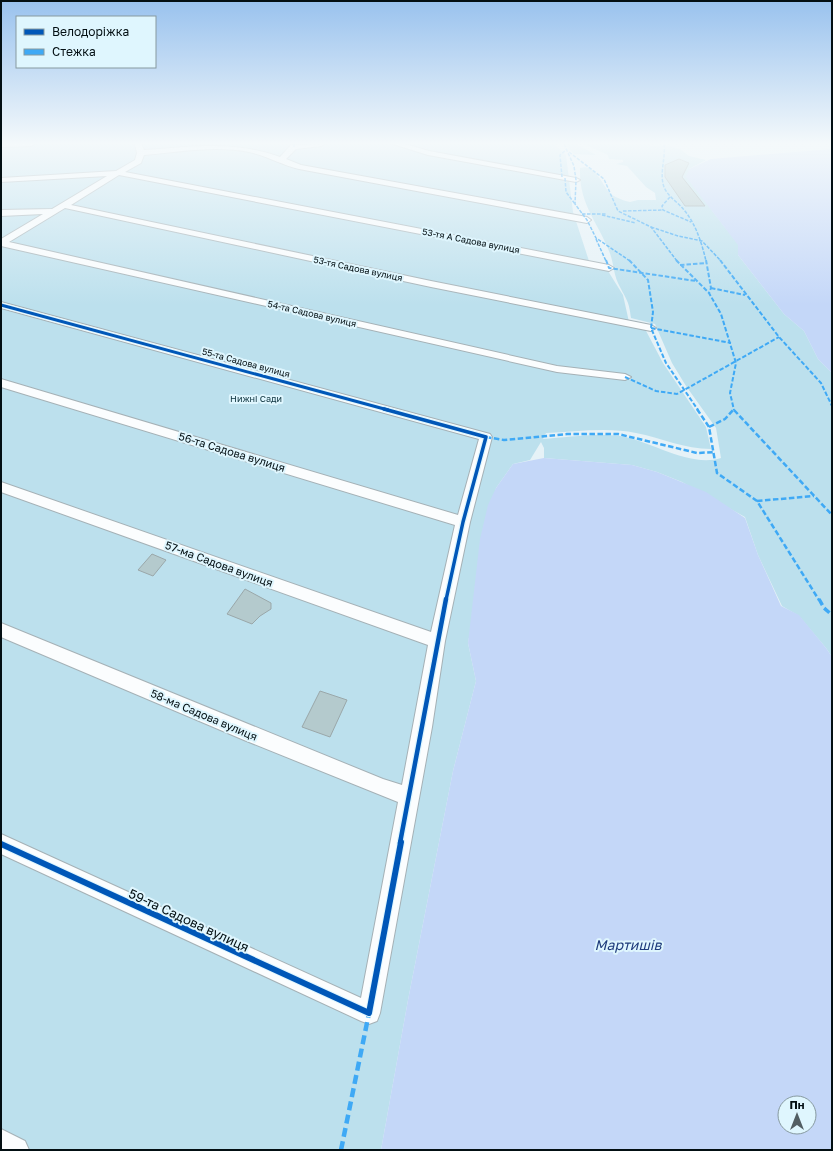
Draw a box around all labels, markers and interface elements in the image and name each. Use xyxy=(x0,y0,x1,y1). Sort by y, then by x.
legend xyxy=(16,16,156,68)
text: Велодоріжка xyxy=(52,24,129,39)
text: Стежка xyxy=(52,44,96,59)
street label: 53-тя А Садова вулиця xyxy=(421,226,521,255)
street label: 53-тя Садова вулиця xyxy=(313,254,404,283)
street label: 54-та Садова вулиця xyxy=(267,298,358,329)
street label: 55-та Садова вулиця xyxy=(201,345,291,380)
park label: Нижні Сади xyxy=(230,393,282,404)
street label: 56-та Садова вулиця xyxy=(177,429,287,474)
street label: 57-ма Садова вулиця xyxy=(164,538,275,589)
street label: 58-ма Садова вулиця xyxy=(149,686,259,743)
street label: 59-та Садова вулиця xyxy=(126,885,252,955)
water label: Мартишів xyxy=(595,936,662,953)
north arrow xyxy=(777,1095,817,1135)
text: Пн xyxy=(790,1098,805,1111)

